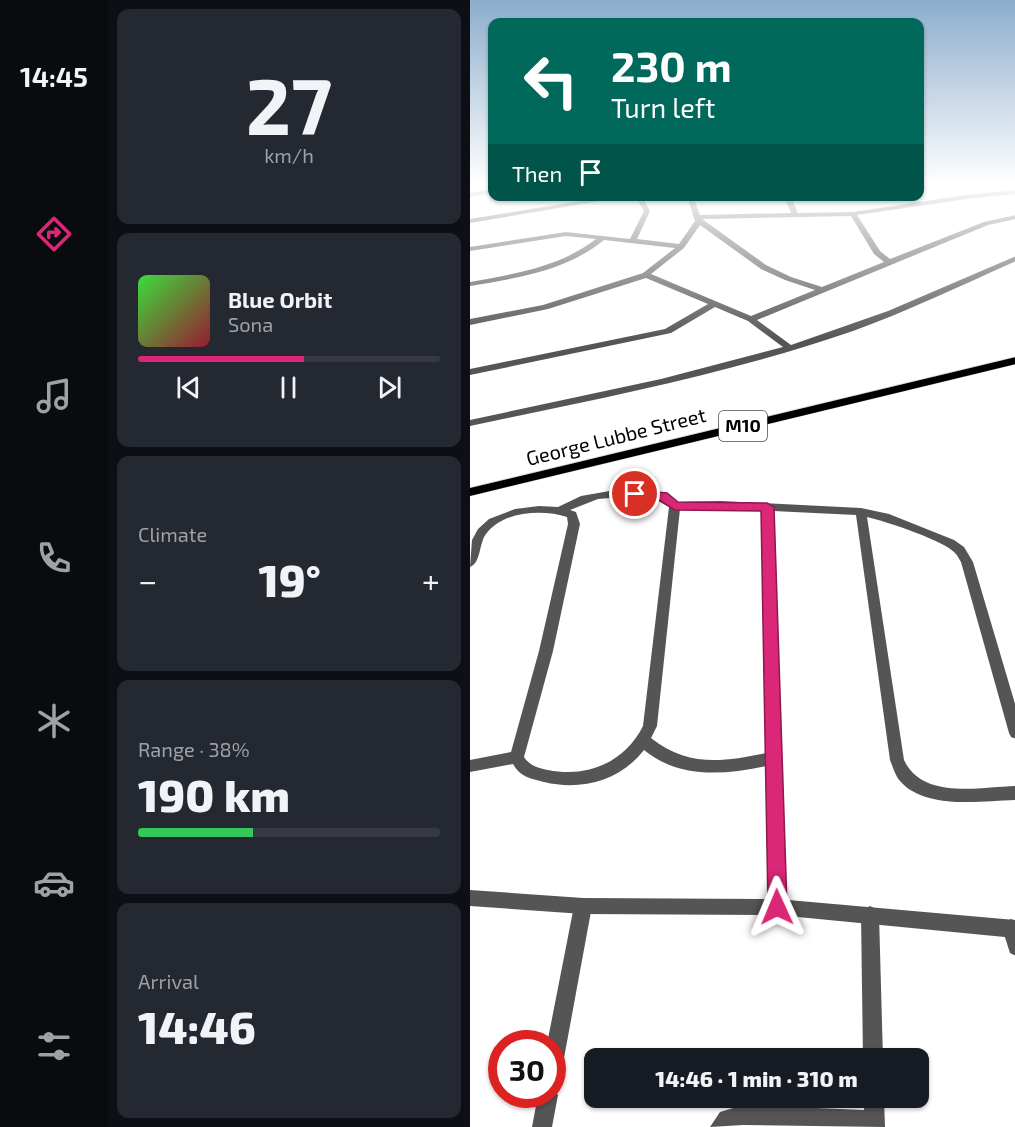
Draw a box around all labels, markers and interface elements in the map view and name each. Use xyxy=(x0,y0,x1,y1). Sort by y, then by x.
text: 230 m xyxy=(611,40,732,90)
icon: left xyxy=(512,42,590,120)
text: 27 xyxy=(246,57,332,151)
text: 14:45 xyxy=(20,60,88,92)
text: Turn left xyxy=(611,91,715,123)
text: km/h xyxy=(264,143,314,167)
icon: arrive xyxy=(574,156,607,189)
text: Then xyxy=(512,160,562,186)
icon: directions xyxy=(33,213,75,255)
text: Blue Orbit xyxy=(228,286,332,312)
text: Sona xyxy=(228,312,273,336)
icon: previous xyxy=(172,371,205,404)
icon: pause xyxy=(272,371,305,404)
icon: next xyxy=(373,371,406,404)
icon: music xyxy=(33,375,75,417)
street label: George Lubbe Street xyxy=(524,402,708,470)
road number: M10 xyxy=(719,411,767,441)
pin xyxy=(609,468,660,519)
icon: arrive xyxy=(618,477,651,510)
text: Climate xyxy=(138,522,207,546)
icon: phone xyxy=(33,537,75,579)
text: 19° xyxy=(258,552,321,606)
text: − xyxy=(138,560,157,600)
text: + xyxy=(422,560,440,600)
icon: climate xyxy=(33,700,75,742)
text: Range · 38% xyxy=(138,737,250,761)
text: 190 km xyxy=(138,767,290,821)
icon: car xyxy=(33,862,75,904)
position arrow xyxy=(745,875,809,939)
text: Arrival xyxy=(138,969,199,993)
text: 14:46 xyxy=(138,999,256,1053)
icon: filters xyxy=(33,1025,75,1067)
speed limit sign: 30 xyxy=(488,1030,566,1108)
text: 14:46 · 1 min · 310 m xyxy=(655,1065,858,1091)

